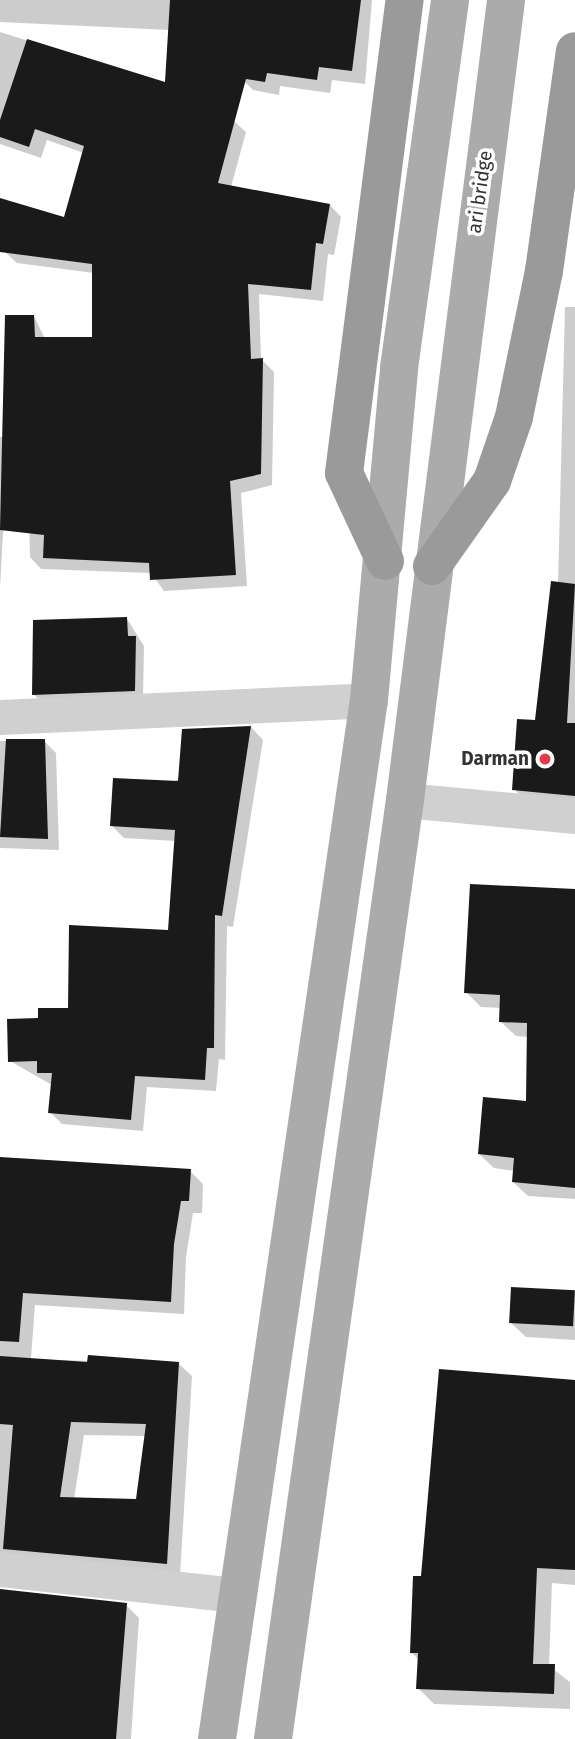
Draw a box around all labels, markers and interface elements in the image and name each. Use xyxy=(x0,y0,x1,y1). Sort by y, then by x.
street label: ari bridge xyxy=(463,149,497,235)
place label: Darman xyxy=(461,748,529,770)
marker: Darman xyxy=(535,749,555,769)

